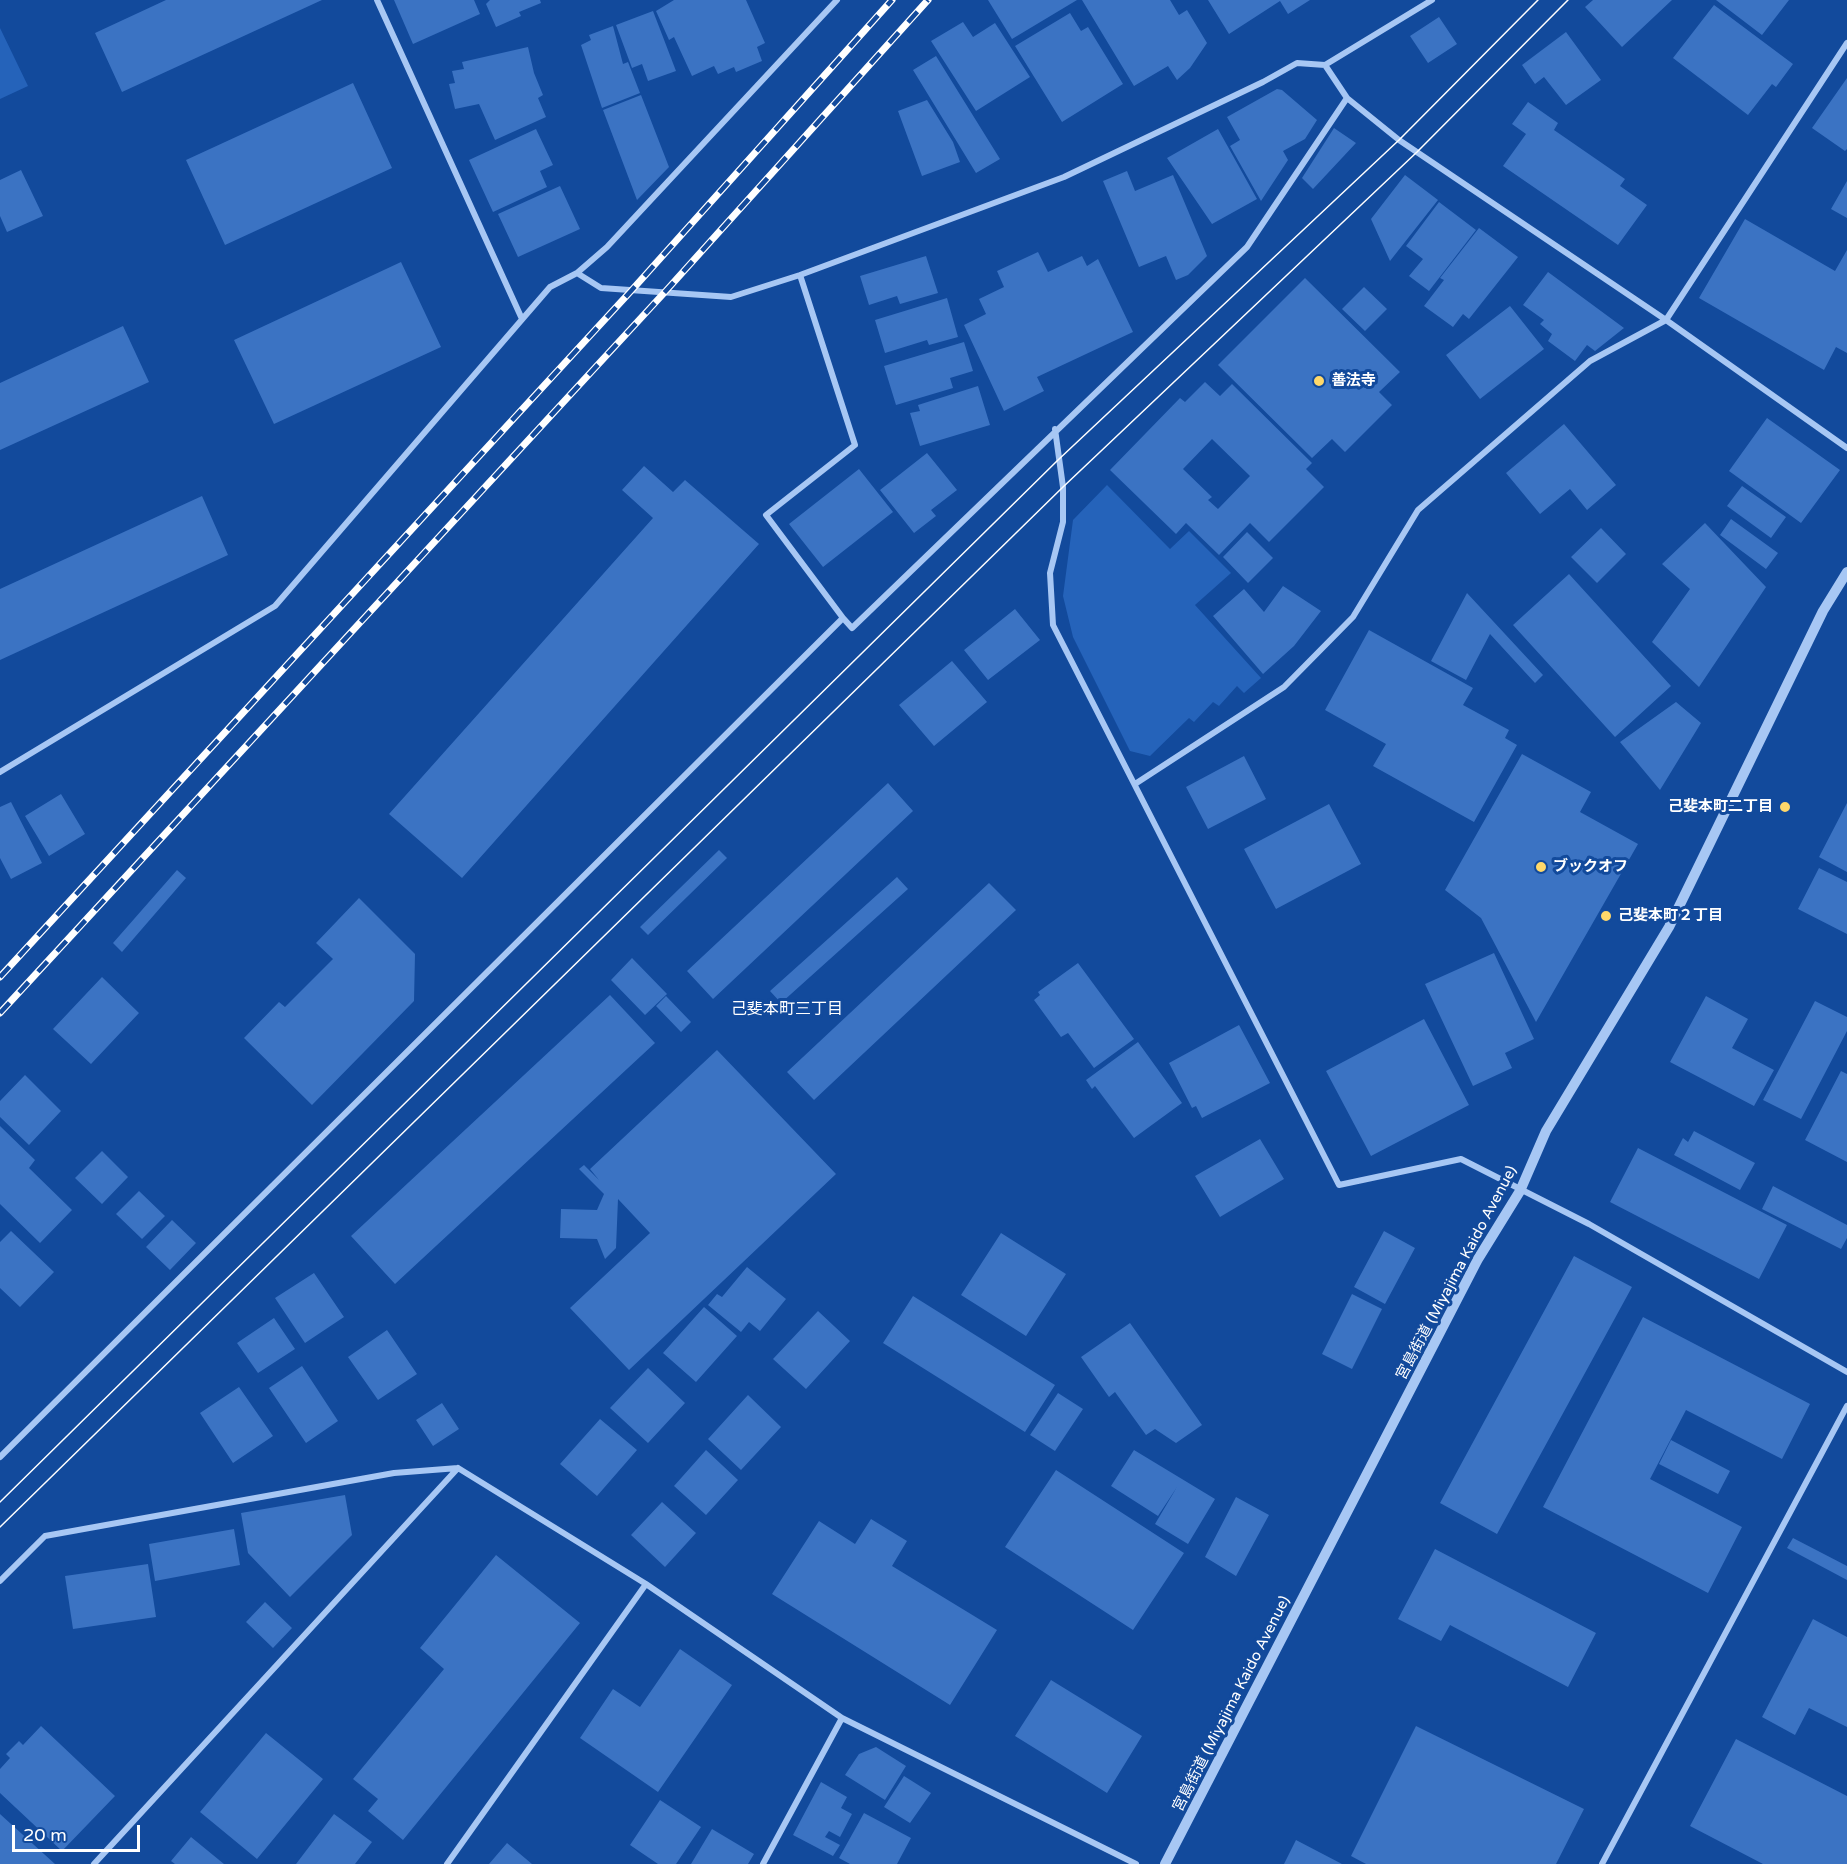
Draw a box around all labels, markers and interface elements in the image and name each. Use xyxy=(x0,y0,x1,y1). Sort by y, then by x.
place label: 善法寺 xyxy=(1331,372,1376,390)
marker: 善法寺 xyxy=(1312,374,1326,388)
place label: 己斐本町二丁目 xyxy=(1668,798,1773,816)
marker: 己斐本町二丁目 xyxy=(1778,800,1792,814)
place label: ブックオフ xyxy=(1553,858,1628,876)
marker: ブックオフ xyxy=(1534,860,1548,874)
place label: 己斐本町２丁目 xyxy=(1618,907,1723,925)
marker: 己斐本町２丁目 xyxy=(1599,909,1613,923)
district label: 己斐本町三丁目 xyxy=(731,1000,843,1020)
street label: 宮島街道 (Miyajima Kaido Avenue) xyxy=(1393,1163,1521,1383)
street label: 宮島街道 (Miyajima Kaido Avenue) xyxy=(1170,1593,1294,1815)
scale bar xyxy=(15,1813,142,1851)
text: 20 m xyxy=(23,1824,67,1846)

